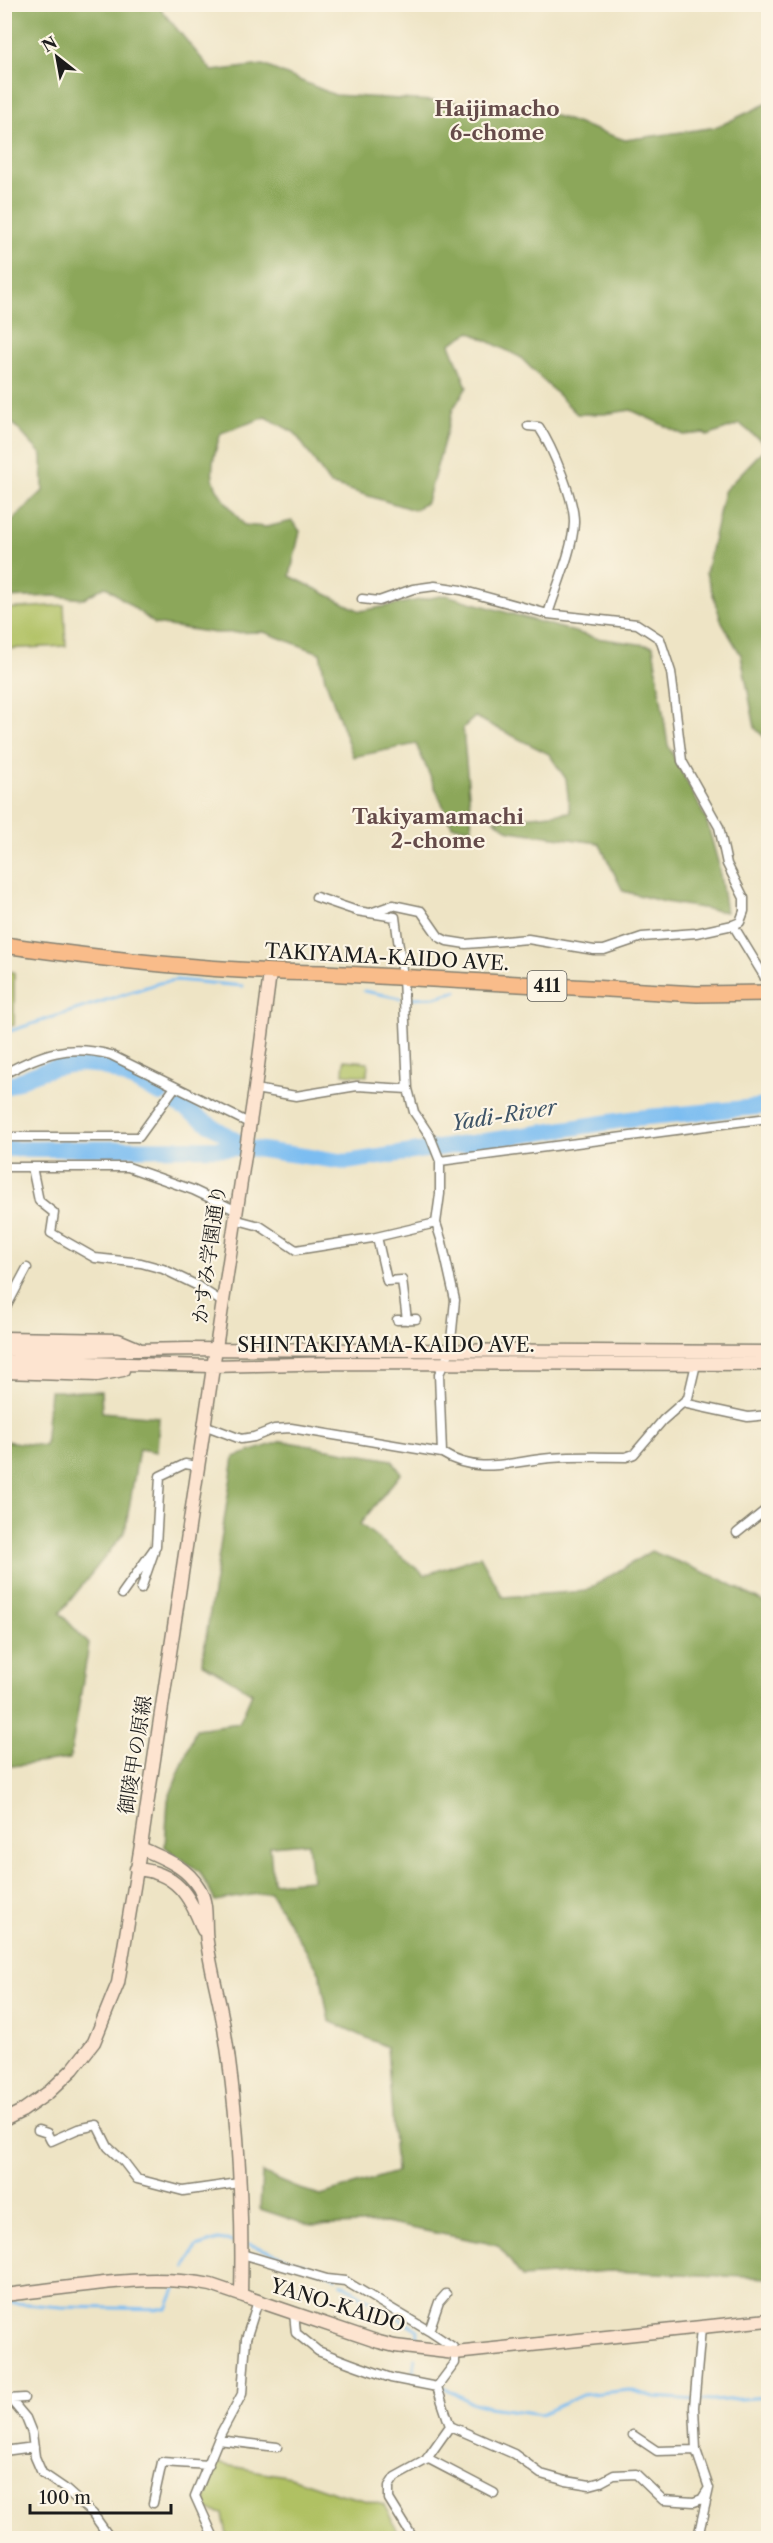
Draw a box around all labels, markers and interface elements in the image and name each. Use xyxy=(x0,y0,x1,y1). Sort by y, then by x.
north arrow xyxy=(27,27,87,87)
text: N xyxy=(38,32,60,56)
district label: Haijimacho 6-chome xyxy=(434,96,560,145)
district label: Takiyamamachi 2-chome xyxy=(352,804,525,853)
street label: TAKIYAMA-KAIDO AVE. xyxy=(264,939,510,975)
road number: 411 xyxy=(528,971,566,1001)
water label: Yadi-River xyxy=(449,1094,560,1136)
street label: かすみ学園通り xyxy=(187,1183,231,1325)
street label: SHINTAKIYAMA-KAIDO AVE. xyxy=(237,1333,535,1357)
street label: 御陵甲の原線 xyxy=(114,1694,156,1816)
street label: YANO-KAIDO xyxy=(266,2273,409,2337)
scale bar xyxy=(30,2477,171,2515)
text: 100 m xyxy=(39,2487,91,2509)

